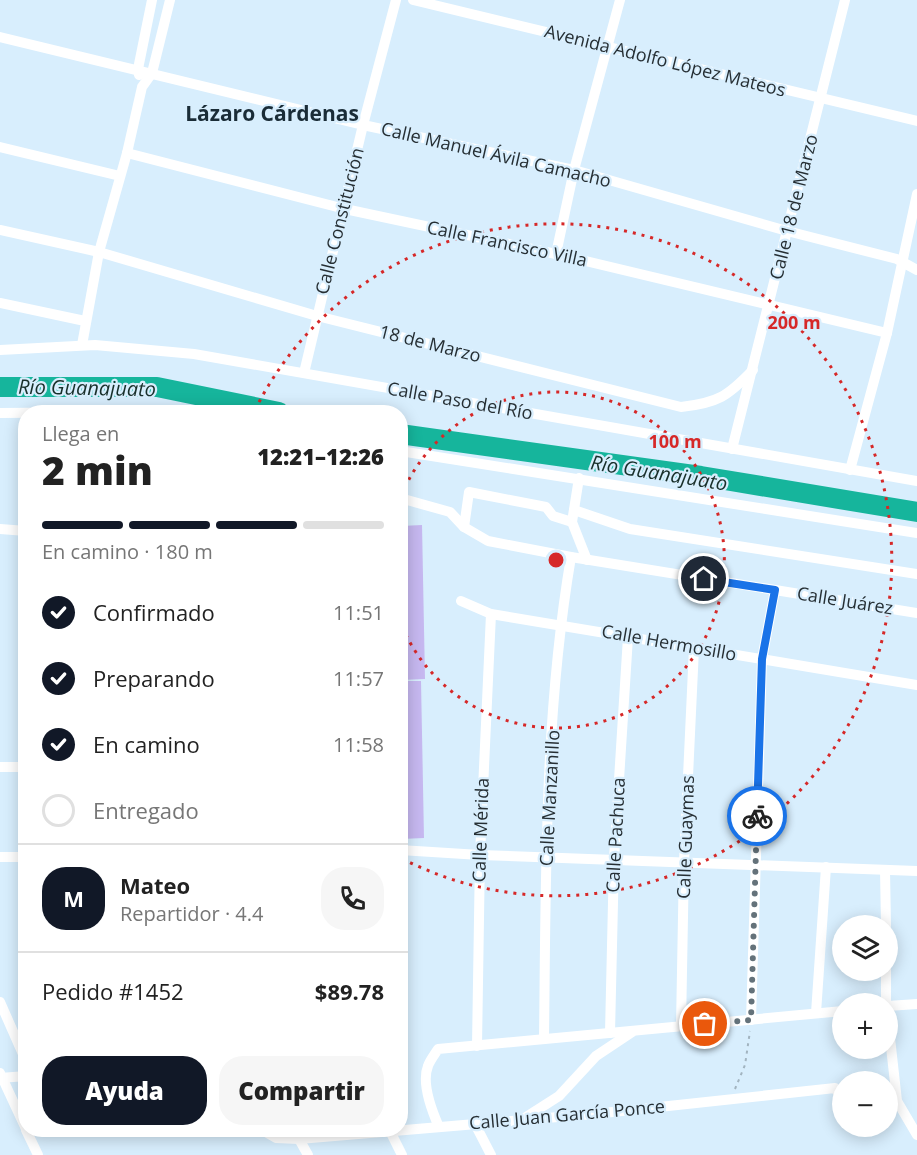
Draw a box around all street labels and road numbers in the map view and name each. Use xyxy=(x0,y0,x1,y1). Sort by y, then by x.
street label: Avenida Adolfo López Mateos xyxy=(542,18,788,102)
street label: Calle Manuel Ávila Camacho xyxy=(379,116,614,192)
street label: Calle 18 de Marzo xyxy=(763,132,823,282)
street label: Calle Constitución xyxy=(309,145,369,297)
street label: Calle Francisco Villa xyxy=(425,214,589,272)
street label: 18 de Marzo xyxy=(377,319,484,367)
street label: Calle Paso del Río xyxy=(386,375,535,425)
street label: Calle Juárez xyxy=(795,581,895,619)
street label: Calle Hermosillo xyxy=(600,618,738,666)
street label: Calle Manzanillo xyxy=(533,729,565,867)
street label: Calle Guaymas xyxy=(671,775,699,899)
street label: Calle Mérida xyxy=(466,777,494,883)
street label: Calle Pachuca xyxy=(600,777,630,893)
street label: Calle Juan García Ponce xyxy=(468,1093,666,1135)

